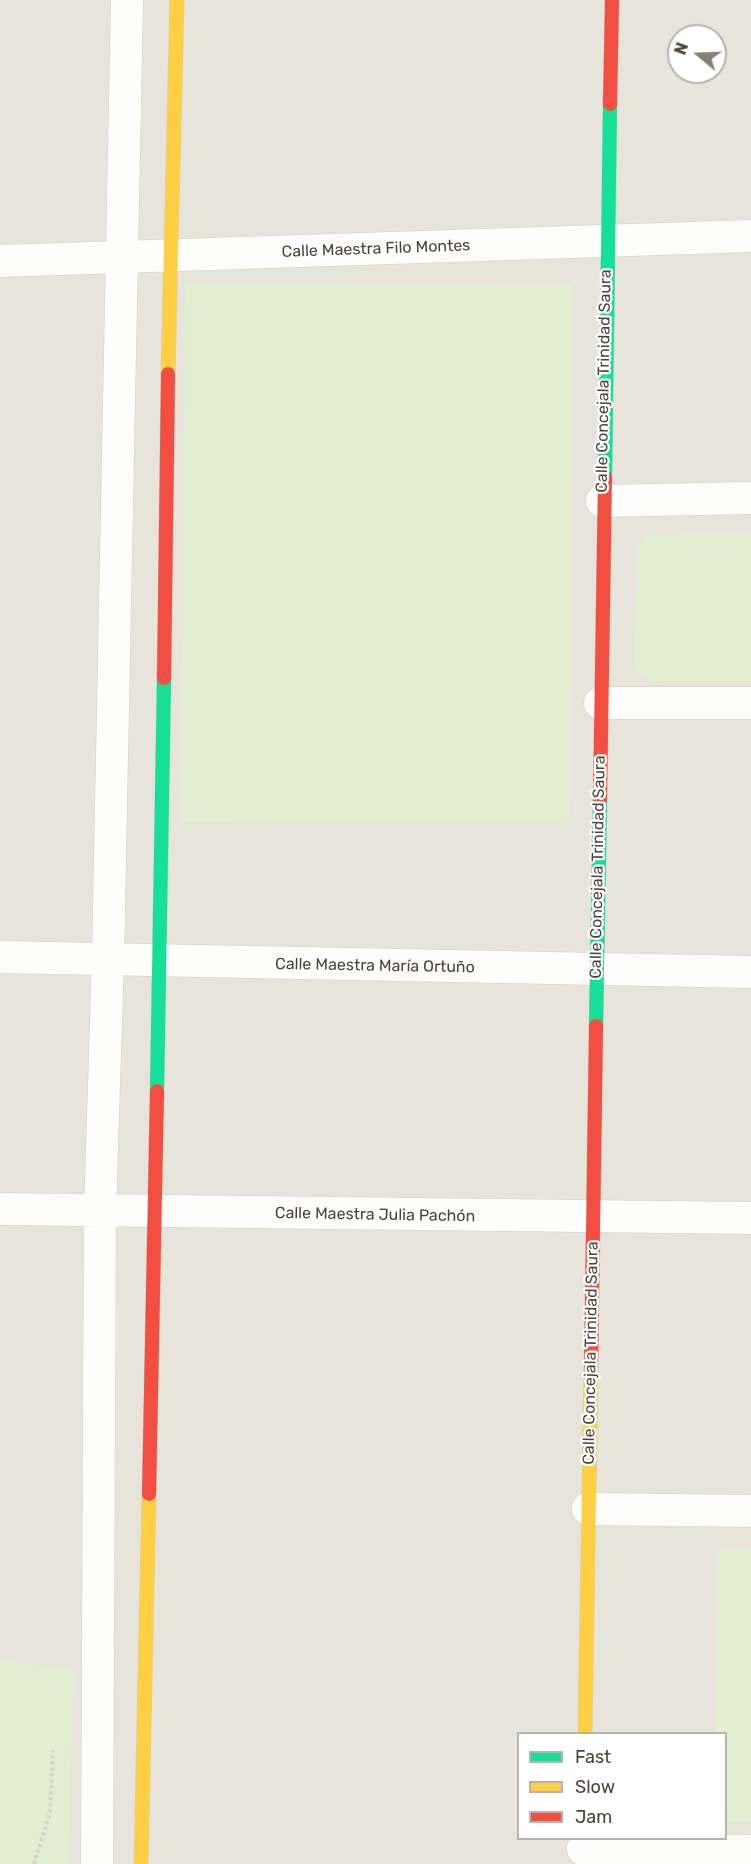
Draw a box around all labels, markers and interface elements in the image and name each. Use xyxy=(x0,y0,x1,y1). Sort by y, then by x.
north arrow xyxy=(667,24,727,84)
text: N xyxy=(671,40,692,57)
street label: Calle Maestra Filo Montes xyxy=(281,236,471,262)
street label: Calle Concejala Trinidad Saura xyxy=(592,269,616,493)
street label: Calle Concejala Trinidad Saura xyxy=(586,755,610,979)
street label: Calle Maestra María Ortuño xyxy=(275,955,475,977)
street label: Calle Maestra Julia Pachón xyxy=(275,1204,475,1226)
street label: Calle Concejala Trinidad Saura xyxy=(579,1241,603,1465)
legend xyxy=(517,1732,727,1840)
text: Fast xyxy=(575,1746,611,1768)
text: Slow xyxy=(575,1776,615,1798)
text: Jam xyxy=(575,1806,612,1828)

